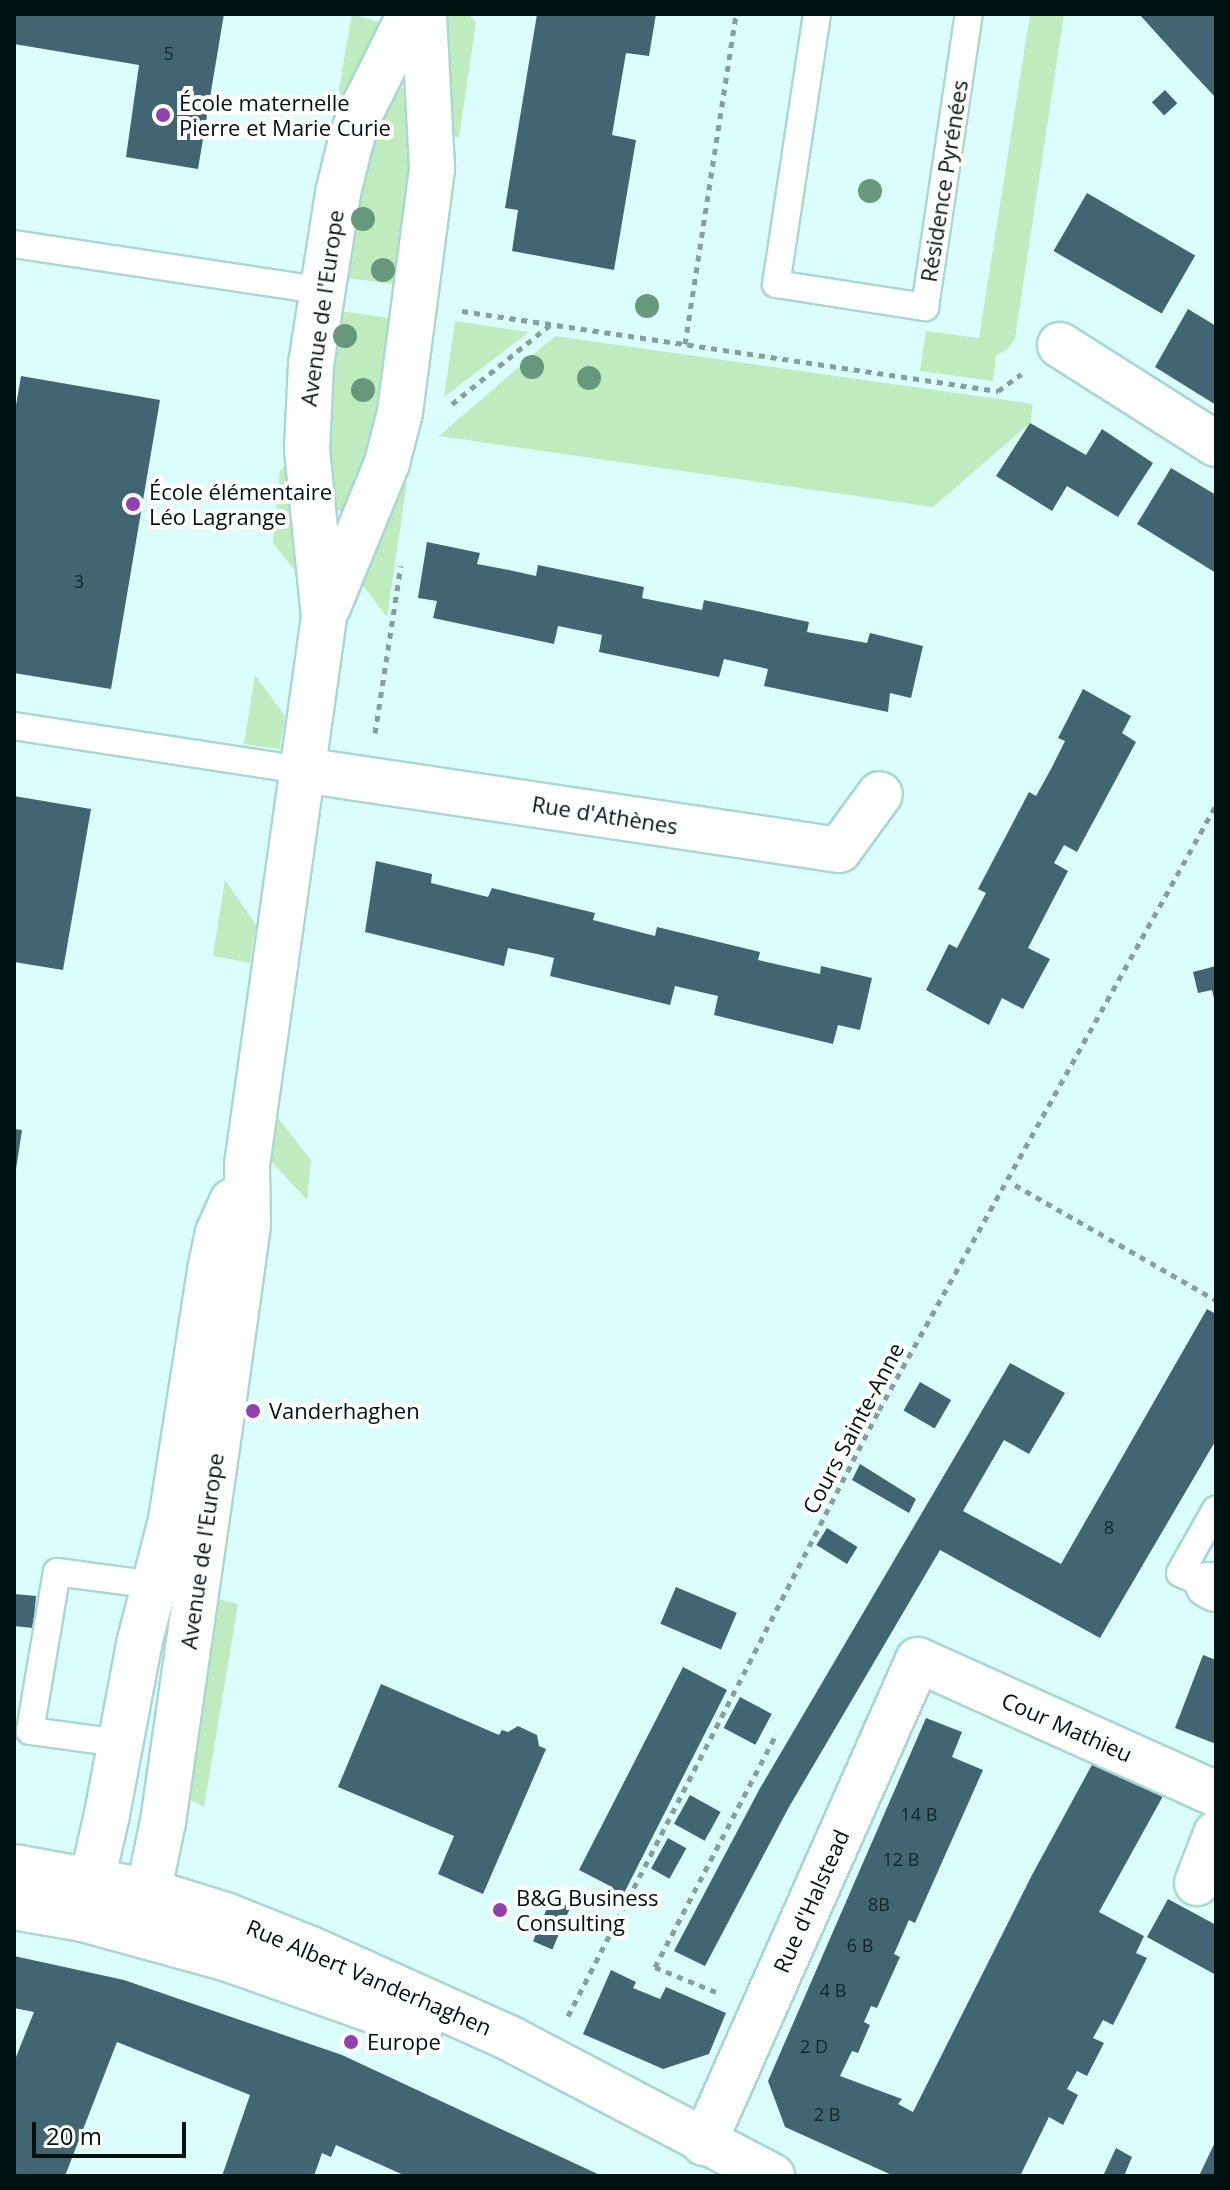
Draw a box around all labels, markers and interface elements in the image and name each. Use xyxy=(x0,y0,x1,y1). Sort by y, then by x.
house number: 5 xyxy=(164,42,174,64)
street label: Résidence Pyrénées xyxy=(915,78,973,284)
place label: École maternelle Pierre et Marie Curie xyxy=(179,89,391,140)
marker: École maternelle Pierre et Marie Curie xyxy=(154,106,172,124)
street label: Avenue de l'Europe xyxy=(295,208,349,408)
place label: École élémentaire Léo Lagrange xyxy=(149,478,332,530)
marker: École élémentaire Léo Lagrange xyxy=(124,495,142,513)
house number: 3 xyxy=(74,570,84,592)
street label: Rue d'Athènes xyxy=(530,790,680,840)
street label: Cours Sainte-Anne xyxy=(797,1338,909,1518)
place label: Vanderhaghen xyxy=(269,1398,420,1424)
marker: Vanderhaghen xyxy=(244,1402,262,1420)
street label: Avenue de l'Europe xyxy=(175,1451,229,1651)
house number: 8 xyxy=(1104,1516,1114,1538)
street label: Cour Mathieu xyxy=(998,1686,1136,1768)
house number: 14 B xyxy=(901,1803,937,1825)
street label: Rue d'Halstead xyxy=(768,1825,854,1977)
house number: 12 B xyxy=(883,1848,919,1870)
place label: B&G Business Consulting xyxy=(516,1884,659,1936)
house number: 8B xyxy=(868,1893,890,1915)
marker: B&G Business Consulting xyxy=(491,1901,509,1919)
street label: Rue Albert Vanderhaghen xyxy=(243,1913,495,2041)
house number: 6 B xyxy=(847,1934,873,1956)
house number: 4 B xyxy=(820,1979,846,2001)
place label: Europe xyxy=(367,2029,441,2055)
marker: Europe xyxy=(342,2033,360,2051)
house number: 2 D xyxy=(800,2035,828,2057)
house number: 2 B xyxy=(814,2103,840,2125)
scale bar xyxy=(36,2106,190,2156)
text: 20 m xyxy=(46,2119,102,2152)

